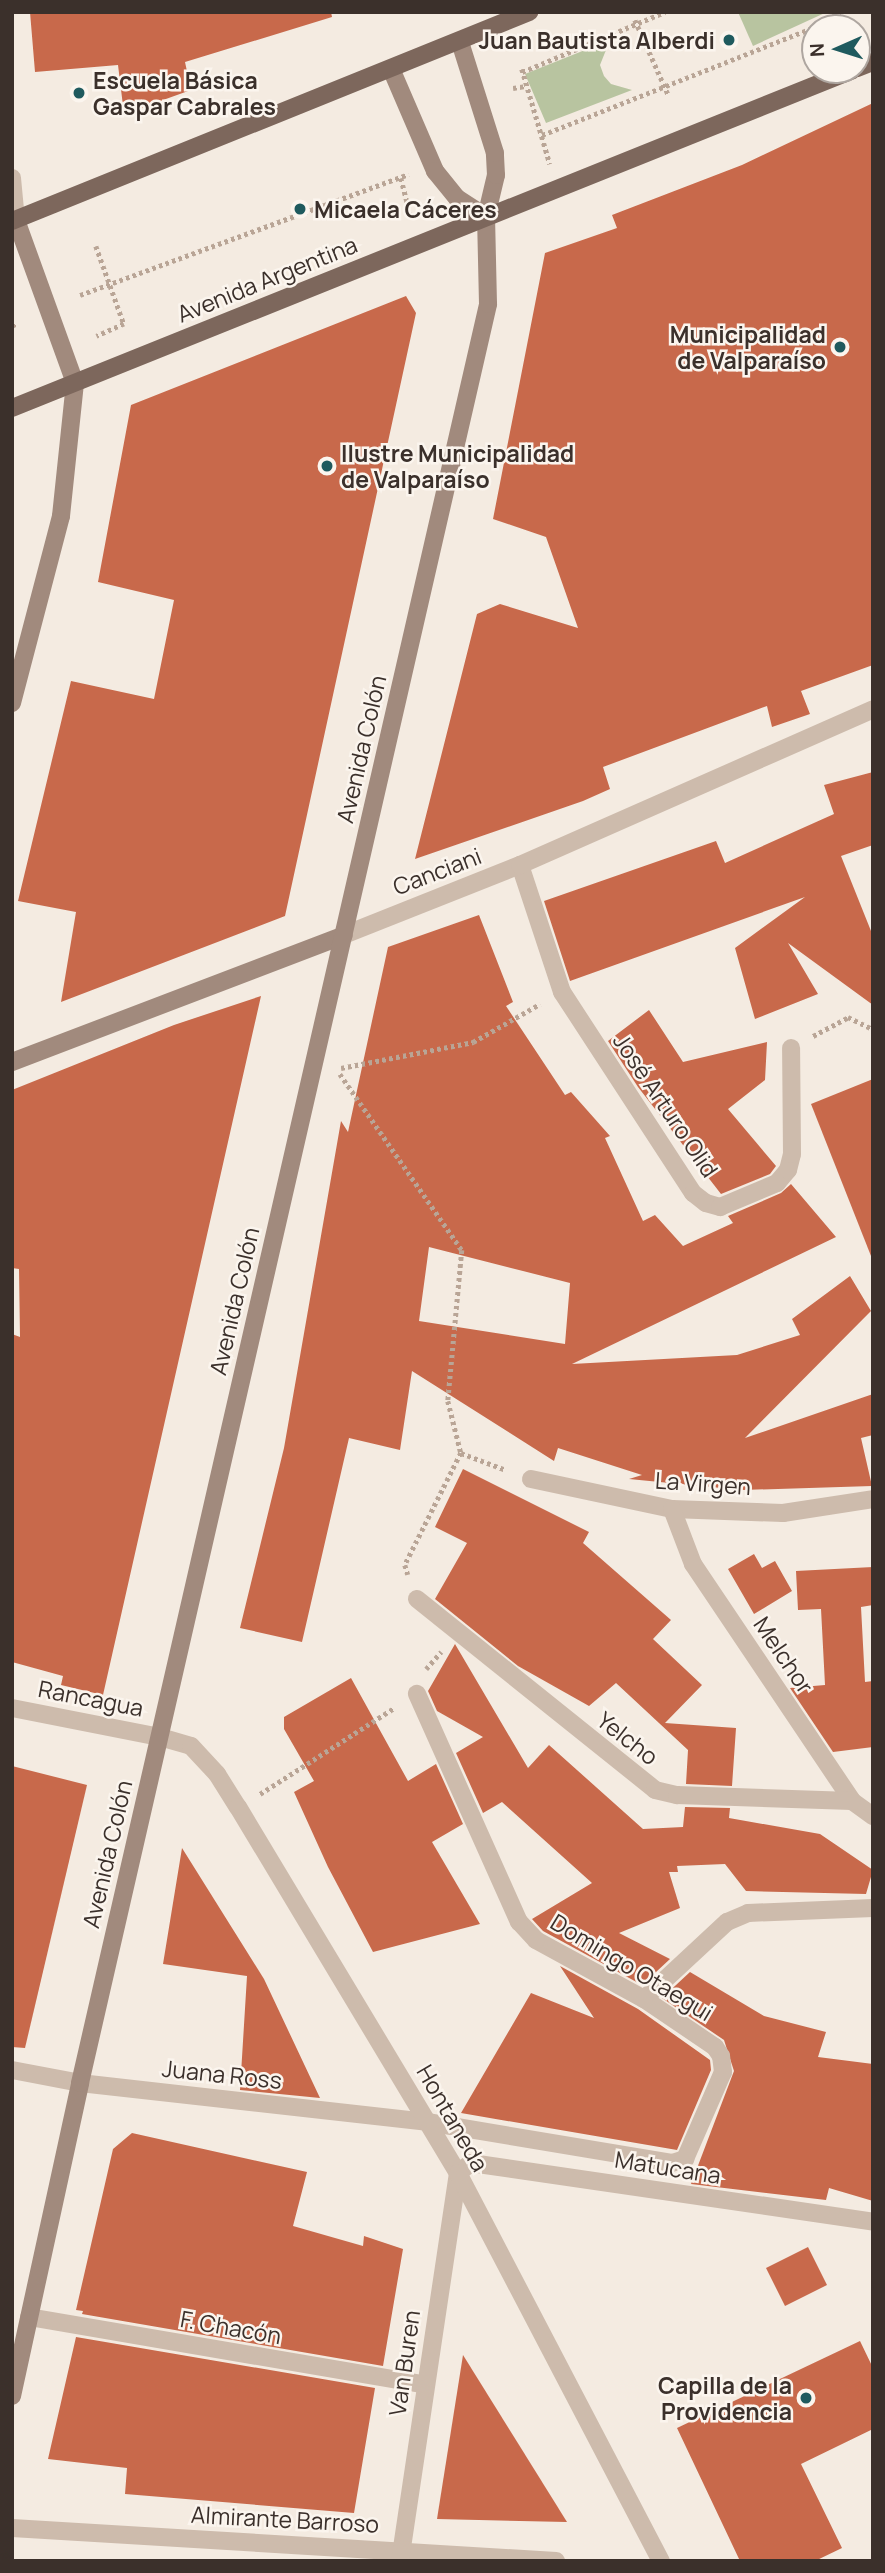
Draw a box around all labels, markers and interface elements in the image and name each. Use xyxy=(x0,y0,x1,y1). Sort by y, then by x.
north arrow xyxy=(801,14,871,84)
place label: Juan Bautista Alberdi xyxy=(479,26,715,54)
marker: Juan Bautista Alberdi xyxy=(721,32,737,48)
text: N xyxy=(804,42,830,57)
place label: Escuela Básica Gaspar Cabrales xyxy=(93,66,276,120)
marker: Escuela Básica Gaspar Cabrales xyxy=(71,85,87,101)
place label: Micaela Cáceres xyxy=(314,195,497,223)
marker: Micaela Cáceres xyxy=(292,201,308,217)
street label: Avenida Argentina xyxy=(173,230,361,328)
place label: Municipalidad de Valparaíso xyxy=(670,320,826,374)
marker: Municipalidad de Valparaíso xyxy=(832,339,848,355)
place label: Ilustre Municipalidad de Valparaíso xyxy=(341,439,574,493)
marker: Ilustre Municipalidad de Valparaíso xyxy=(319,458,335,474)
street label: Avenida Colón xyxy=(331,672,391,826)
street label: Canciani xyxy=(389,842,485,900)
street label: José Arturo Olid xyxy=(608,1028,724,1182)
street label: Avenida Colón xyxy=(204,1224,264,1378)
street label: La Virgen xyxy=(654,1466,752,1500)
street label: Melchor xyxy=(748,1611,820,1699)
street label: Rancagua xyxy=(36,1674,146,1722)
street label: Yelcho xyxy=(592,1706,664,1770)
street label: Avenida Colón xyxy=(77,1777,137,1931)
street label: Domingo Otaegui xyxy=(546,1908,718,2026)
street label: Juana Ross xyxy=(161,2054,283,2094)
street label: Hontaneda xyxy=(411,2060,495,2176)
street label: Matucana xyxy=(613,2145,723,2189)
street label: F. Chacón xyxy=(178,2305,284,2349)
street label: Van Buren xyxy=(383,2308,425,2418)
place label: Capilla de la Providencia xyxy=(658,2371,792,2425)
marker: Capilla de la Providencia xyxy=(798,2390,814,2406)
street label: Almirante Barroso xyxy=(190,2500,380,2538)

